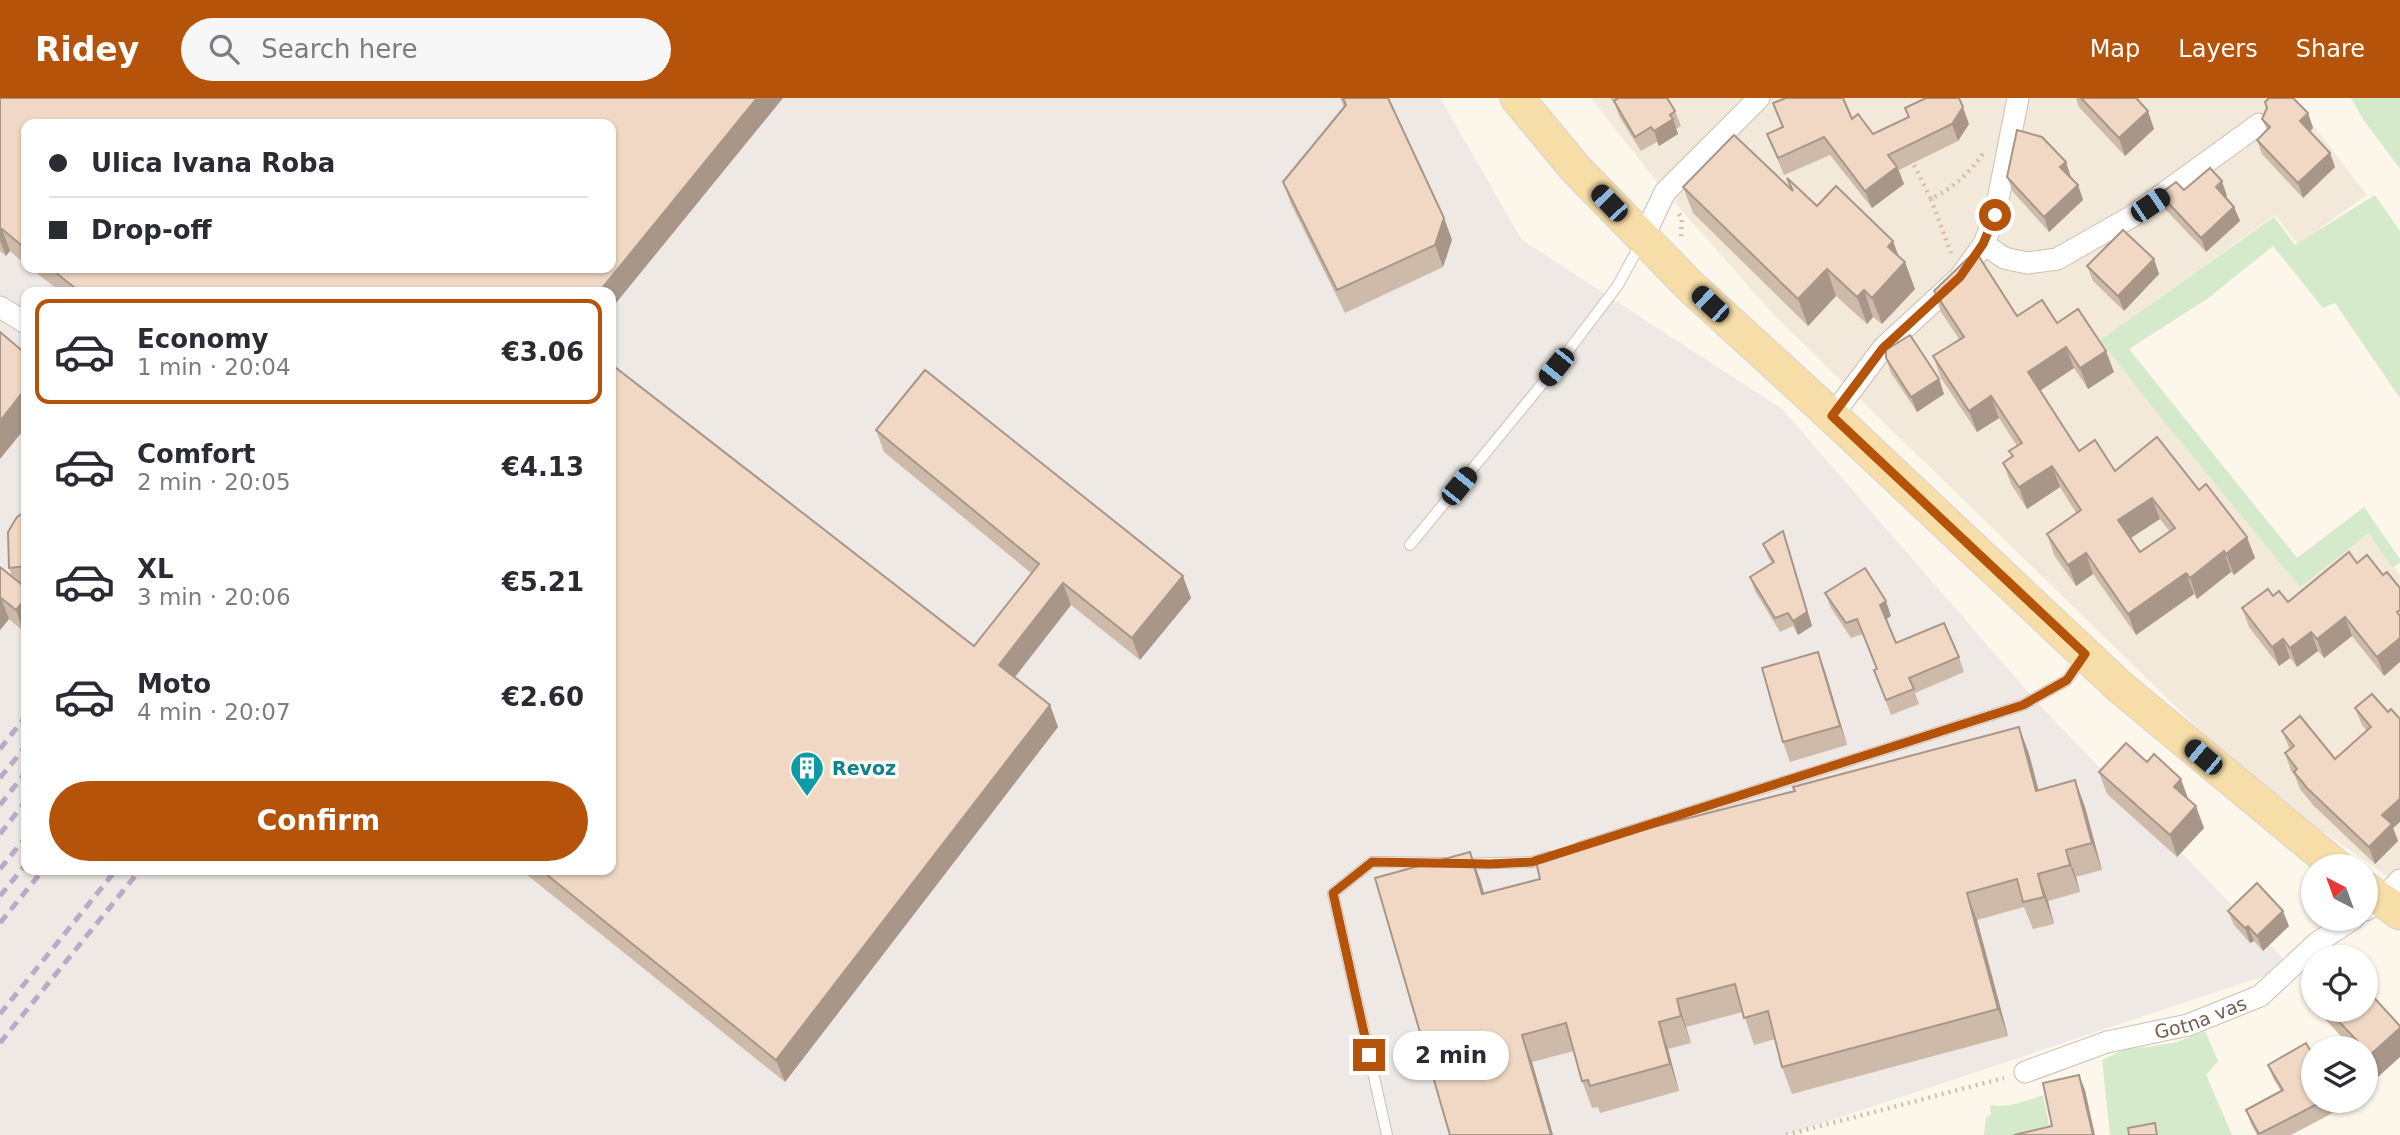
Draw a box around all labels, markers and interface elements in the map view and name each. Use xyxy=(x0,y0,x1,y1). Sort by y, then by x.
search box xyxy=(181,18,671,81)
text: Ridey xyxy=(35,30,139,69)
icon: search xyxy=(205,30,243,68)
text: Search here xyxy=(261,34,417,64)
text: Map xyxy=(2090,35,2140,63)
text: Layers xyxy=(2178,35,2258,63)
text: Share xyxy=(2296,35,2365,63)
text: Ulica Ivana Roba xyxy=(91,148,335,178)
car xyxy=(1587,181,1632,225)
car xyxy=(2127,185,2174,225)
route start xyxy=(1979,199,2011,231)
text: Drop-off xyxy=(91,215,212,245)
car xyxy=(1688,282,1733,326)
icon: car xyxy=(53,320,116,383)
text: Economy xyxy=(137,324,268,354)
text: €3.06 xyxy=(502,337,584,367)
car xyxy=(1535,344,1578,390)
text: 1 min · 20:04 xyxy=(137,354,291,380)
icon: car xyxy=(53,435,116,498)
text: Comfort xyxy=(137,439,255,469)
text: €4.13 xyxy=(502,452,584,482)
car xyxy=(1438,463,1481,509)
text: 2 min · 20:05 xyxy=(137,469,291,495)
icon: car xyxy=(53,550,116,613)
text: XL xyxy=(137,554,174,584)
text: €5.21 xyxy=(502,567,584,597)
text: 3 min · 20:06 xyxy=(137,584,291,610)
icon: car xyxy=(53,665,116,728)
text: Moto xyxy=(137,669,211,699)
text: €2.60 xyxy=(502,682,584,712)
text: 4 min · 20:07 xyxy=(137,699,291,725)
car xyxy=(2181,735,2226,779)
building icon: Revoz xyxy=(788,749,826,798)
place label: Revoz xyxy=(832,757,896,779)
button: Confirm xyxy=(49,781,588,861)
north arrow xyxy=(2301,854,2378,931)
map controls xyxy=(2301,854,2378,1113)
button: locate xyxy=(2301,945,2378,1022)
street label: Gotna vas xyxy=(2152,992,2250,1043)
callout: 2 min xyxy=(1394,1030,1509,1080)
button: layers xyxy=(2301,1036,2378,1113)
route end xyxy=(1353,1039,1385,1071)
text: 2 min xyxy=(1415,1042,1487,1068)

